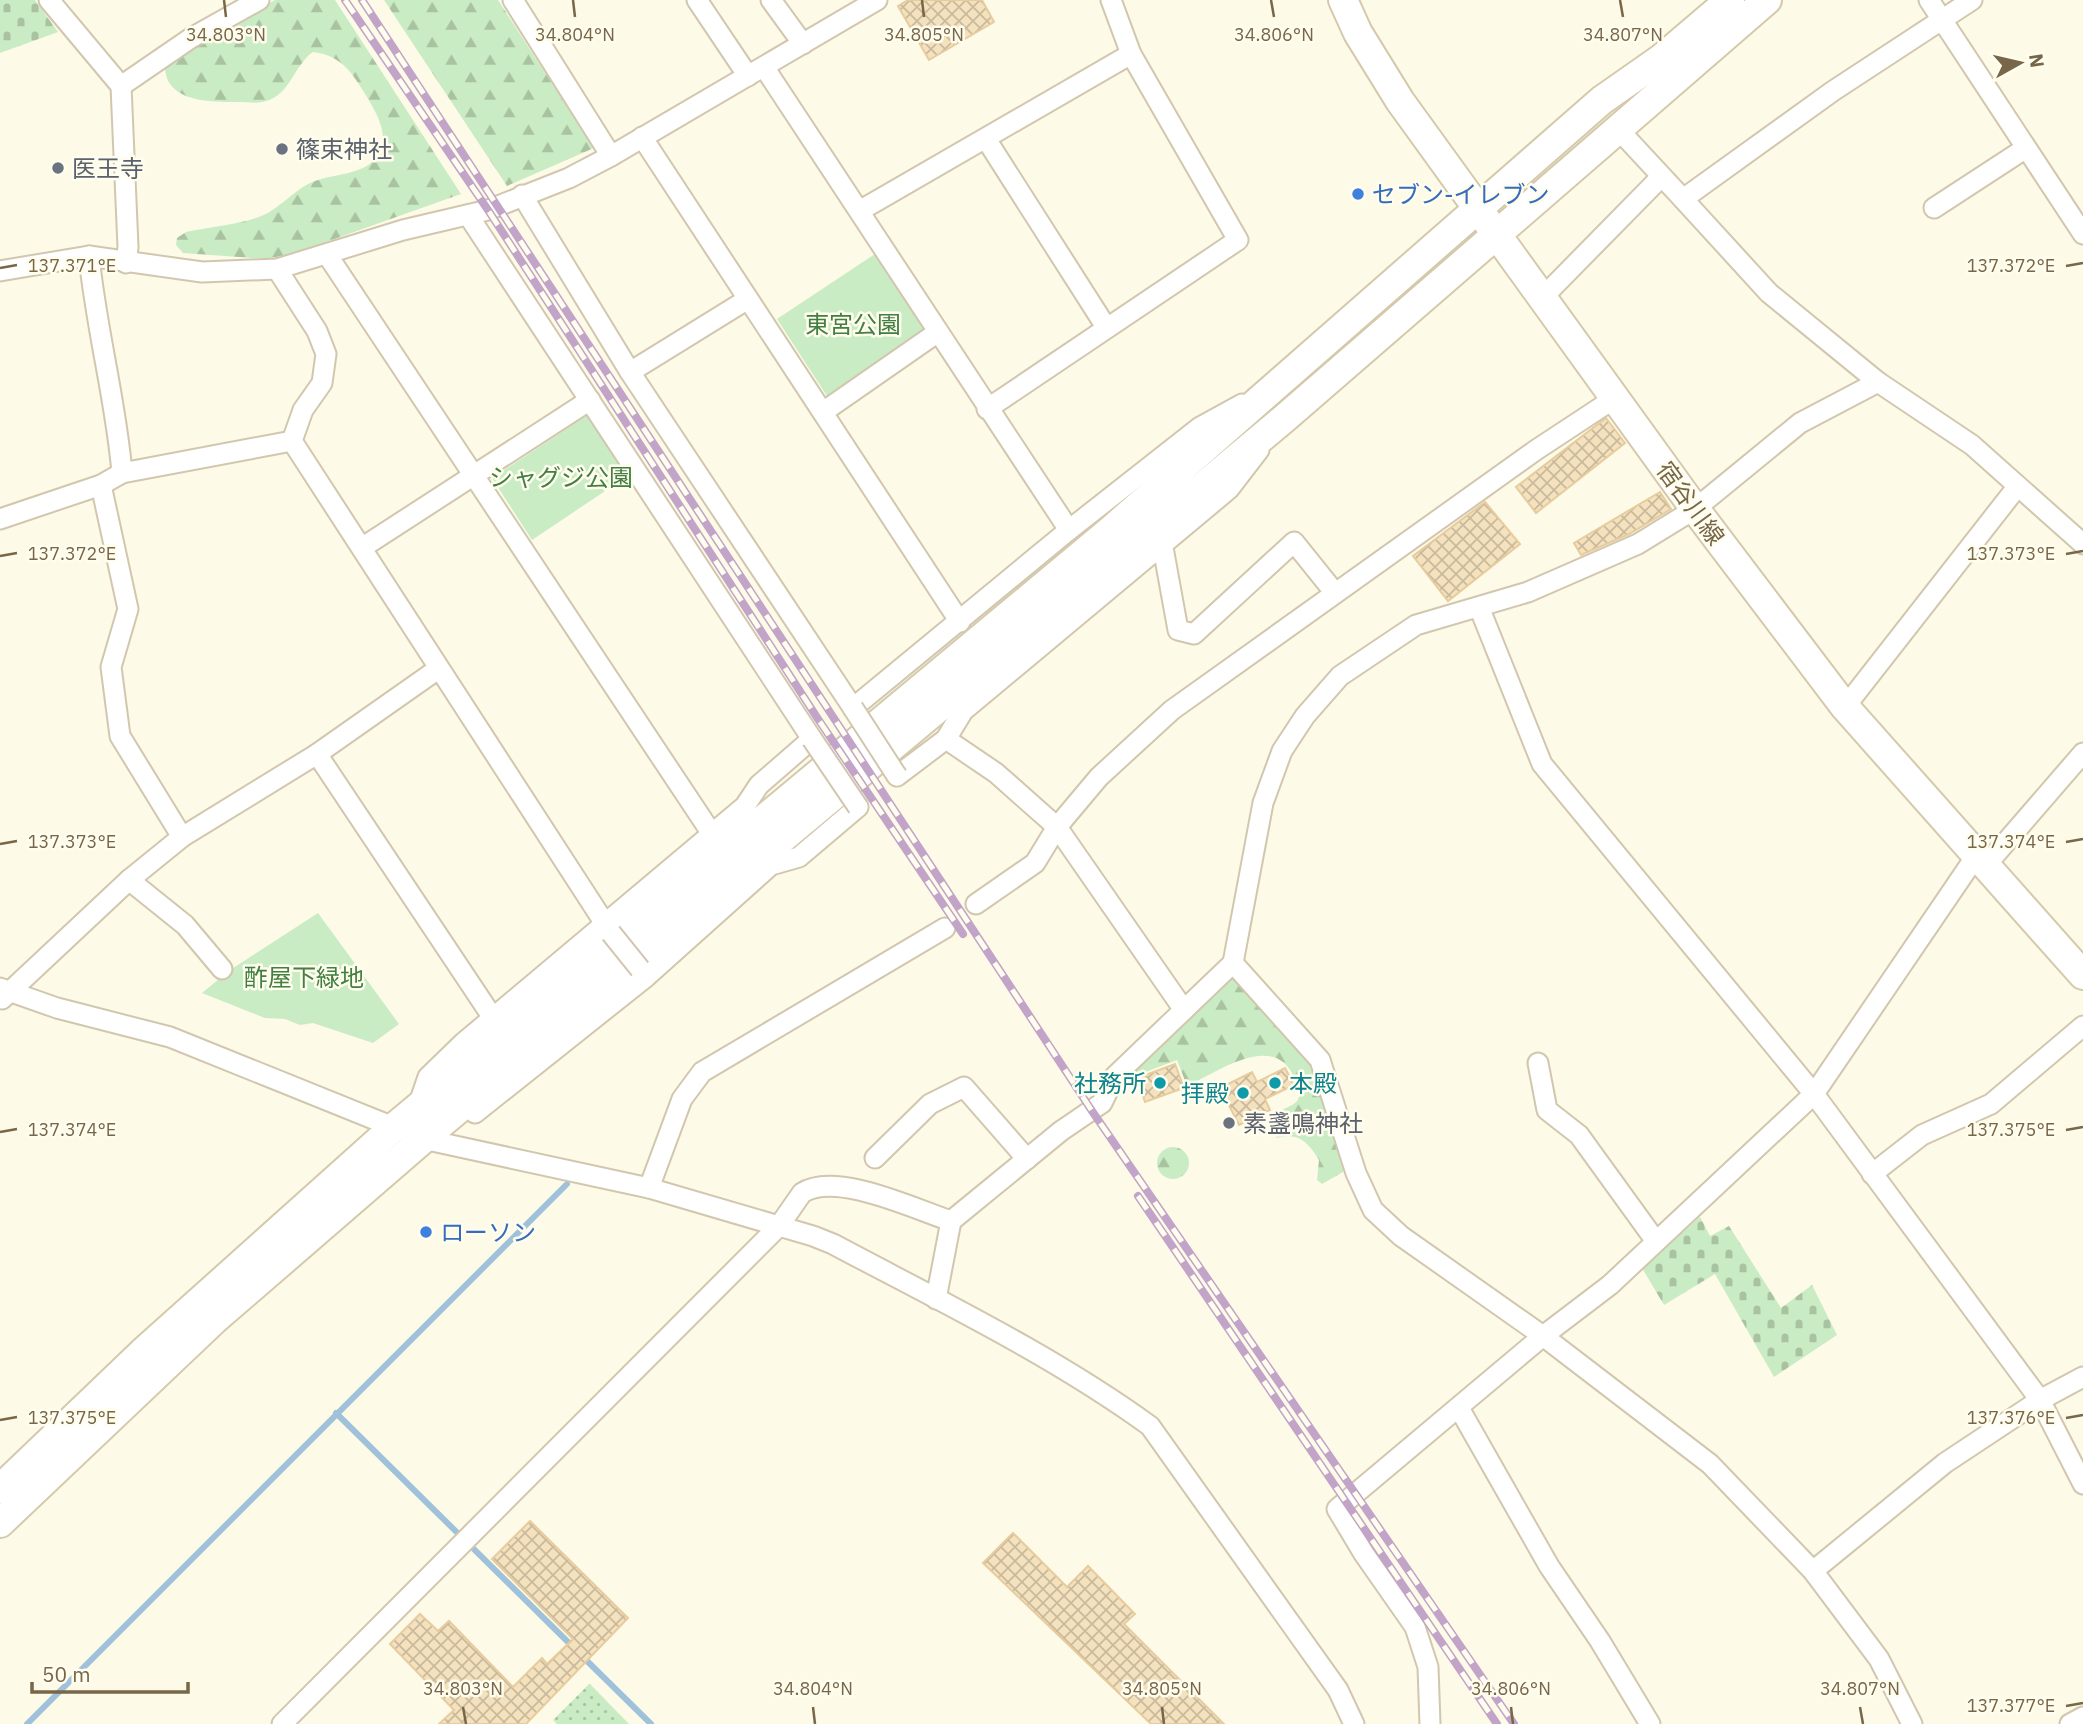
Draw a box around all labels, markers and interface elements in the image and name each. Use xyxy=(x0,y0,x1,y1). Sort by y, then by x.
text: 34.803°N xyxy=(186,23,266,46)
text: 34.804°N xyxy=(535,23,615,46)
text: 34.805°N xyxy=(884,23,964,46)
text: 34.806°N xyxy=(1234,23,1314,46)
text: 34.807°N xyxy=(1583,23,1663,46)
north arrow xyxy=(1985,28,2055,98)
text: N xyxy=(2024,52,2050,69)
place label: 篠束神社 xyxy=(296,133,392,165)
marker: 篠束神社 xyxy=(274,141,290,157)
place label: 医王寺 xyxy=(72,152,144,184)
marker: 医王寺 xyxy=(50,160,66,176)
place label: セブン-イレブン xyxy=(1372,178,1550,210)
marker: セブン-イレブン xyxy=(1350,186,1366,202)
text: 137.371°E xyxy=(28,254,116,277)
text: 137.372°E xyxy=(1967,254,2055,277)
park label: 東宮公園 xyxy=(805,308,901,340)
street label: 宿谷川線 xyxy=(1650,455,1732,551)
park label: シャグジ公園 xyxy=(489,461,633,493)
text: 137.372°E xyxy=(28,542,116,565)
text: 137.373°E xyxy=(1967,542,2055,565)
text: 137.373°E xyxy=(28,830,116,853)
text: 137.374°E xyxy=(1967,830,2055,853)
park label: 酢屋下緑地 xyxy=(244,961,364,993)
place label: 社務所 xyxy=(1074,1067,1146,1099)
place label: 本殿 xyxy=(1289,1067,1337,1099)
marker: 社務所 xyxy=(1152,1075,1168,1091)
marker: 本殿 xyxy=(1267,1075,1283,1091)
place label: 拝殿 xyxy=(1181,1077,1229,1109)
marker: 拝殿 xyxy=(1235,1085,1251,1101)
place label: 素盞鳴神社 xyxy=(1243,1107,1363,1139)
marker: 素盞鳴神社 xyxy=(1221,1115,1237,1131)
text: 137.374°E xyxy=(28,1118,116,1141)
text: 137.375°E xyxy=(1967,1118,2055,1141)
place label: ローソン xyxy=(440,1216,536,1248)
marker: ローソン xyxy=(418,1224,434,1240)
text: 137.375°E xyxy=(28,1406,116,1429)
text: 137.376°E xyxy=(1967,1406,2055,1429)
scale bar xyxy=(32,1650,187,1694)
text: 50 m xyxy=(42,1660,91,1688)
text: 34.803°N xyxy=(423,1677,503,1700)
text: 34.804°N xyxy=(773,1677,853,1700)
text: 34.805°N xyxy=(1122,1677,1202,1700)
text: 34.806°N xyxy=(1471,1677,1551,1700)
text: 34.807°N xyxy=(1820,1677,1900,1700)
text: 137.377°E xyxy=(1967,1694,2055,1717)

